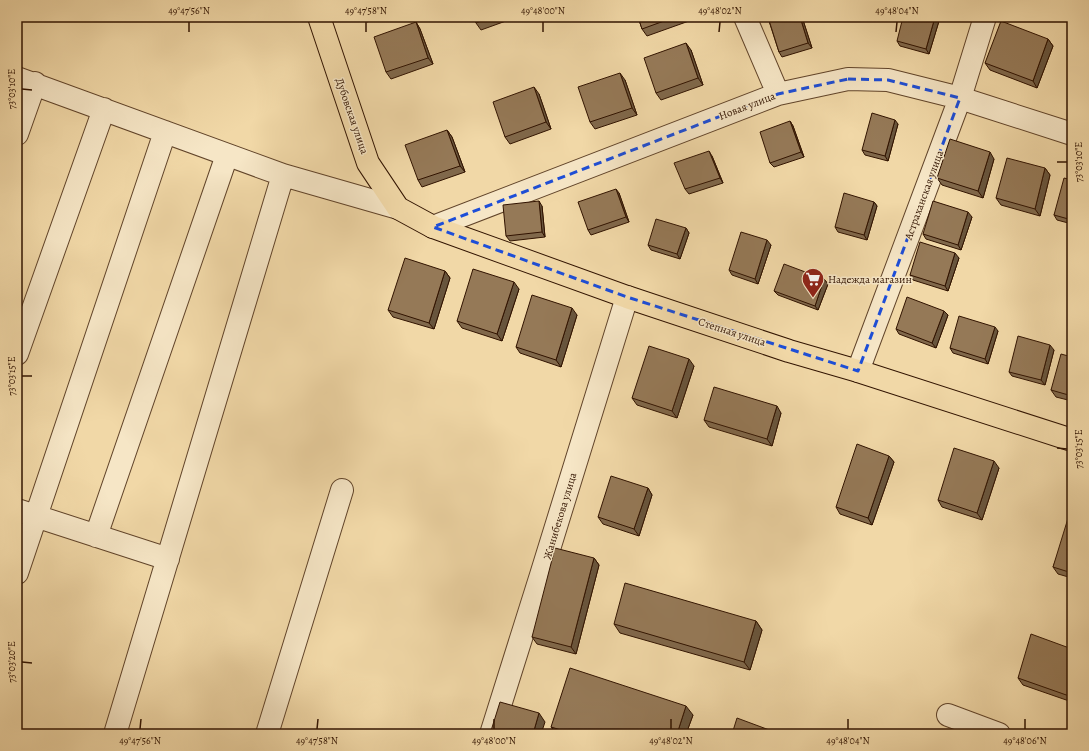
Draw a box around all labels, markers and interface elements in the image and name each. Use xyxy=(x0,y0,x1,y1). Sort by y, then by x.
text: 49°47'56"N xyxy=(168,4,210,17)
text: 49°47'58"N xyxy=(345,4,387,17)
text: 49°48'00"N xyxy=(521,4,565,17)
text: 49°48'02"N xyxy=(698,4,742,17)
text: 49°48'04"N xyxy=(875,4,919,17)
text: 73°03'10"E xyxy=(5,69,18,109)
street label: Дубовская улица xyxy=(332,76,372,157)
street label: Новая улица xyxy=(717,88,778,124)
text: 73°03'10"E xyxy=(1072,142,1085,182)
street label: Астраханская улица xyxy=(900,147,947,243)
supermarket icon: Надежда магазин xyxy=(800,266,826,299)
place label: Надежда магазин xyxy=(828,272,912,287)
street label: Степная улица xyxy=(696,314,769,350)
text: 73°03'15"E xyxy=(5,356,18,396)
text: 73°03'15"E xyxy=(1072,429,1085,469)
street label: Жанибекова улица xyxy=(540,470,581,561)
text: 73°03'20"E xyxy=(5,641,18,683)
text: 49°47'56"N xyxy=(119,734,161,747)
text: 49°47'58"N xyxy=(296,734,338,747)
text: 49°48'00"N xyxy=(472,734,516,747)
text: 49°48'02"N xyxy=(649,734,693,747)
text: 49°48'04"N xyxy=(826,734,870,747)
text: 49°48'06"N xyxy=(1003,734,1047,747)

